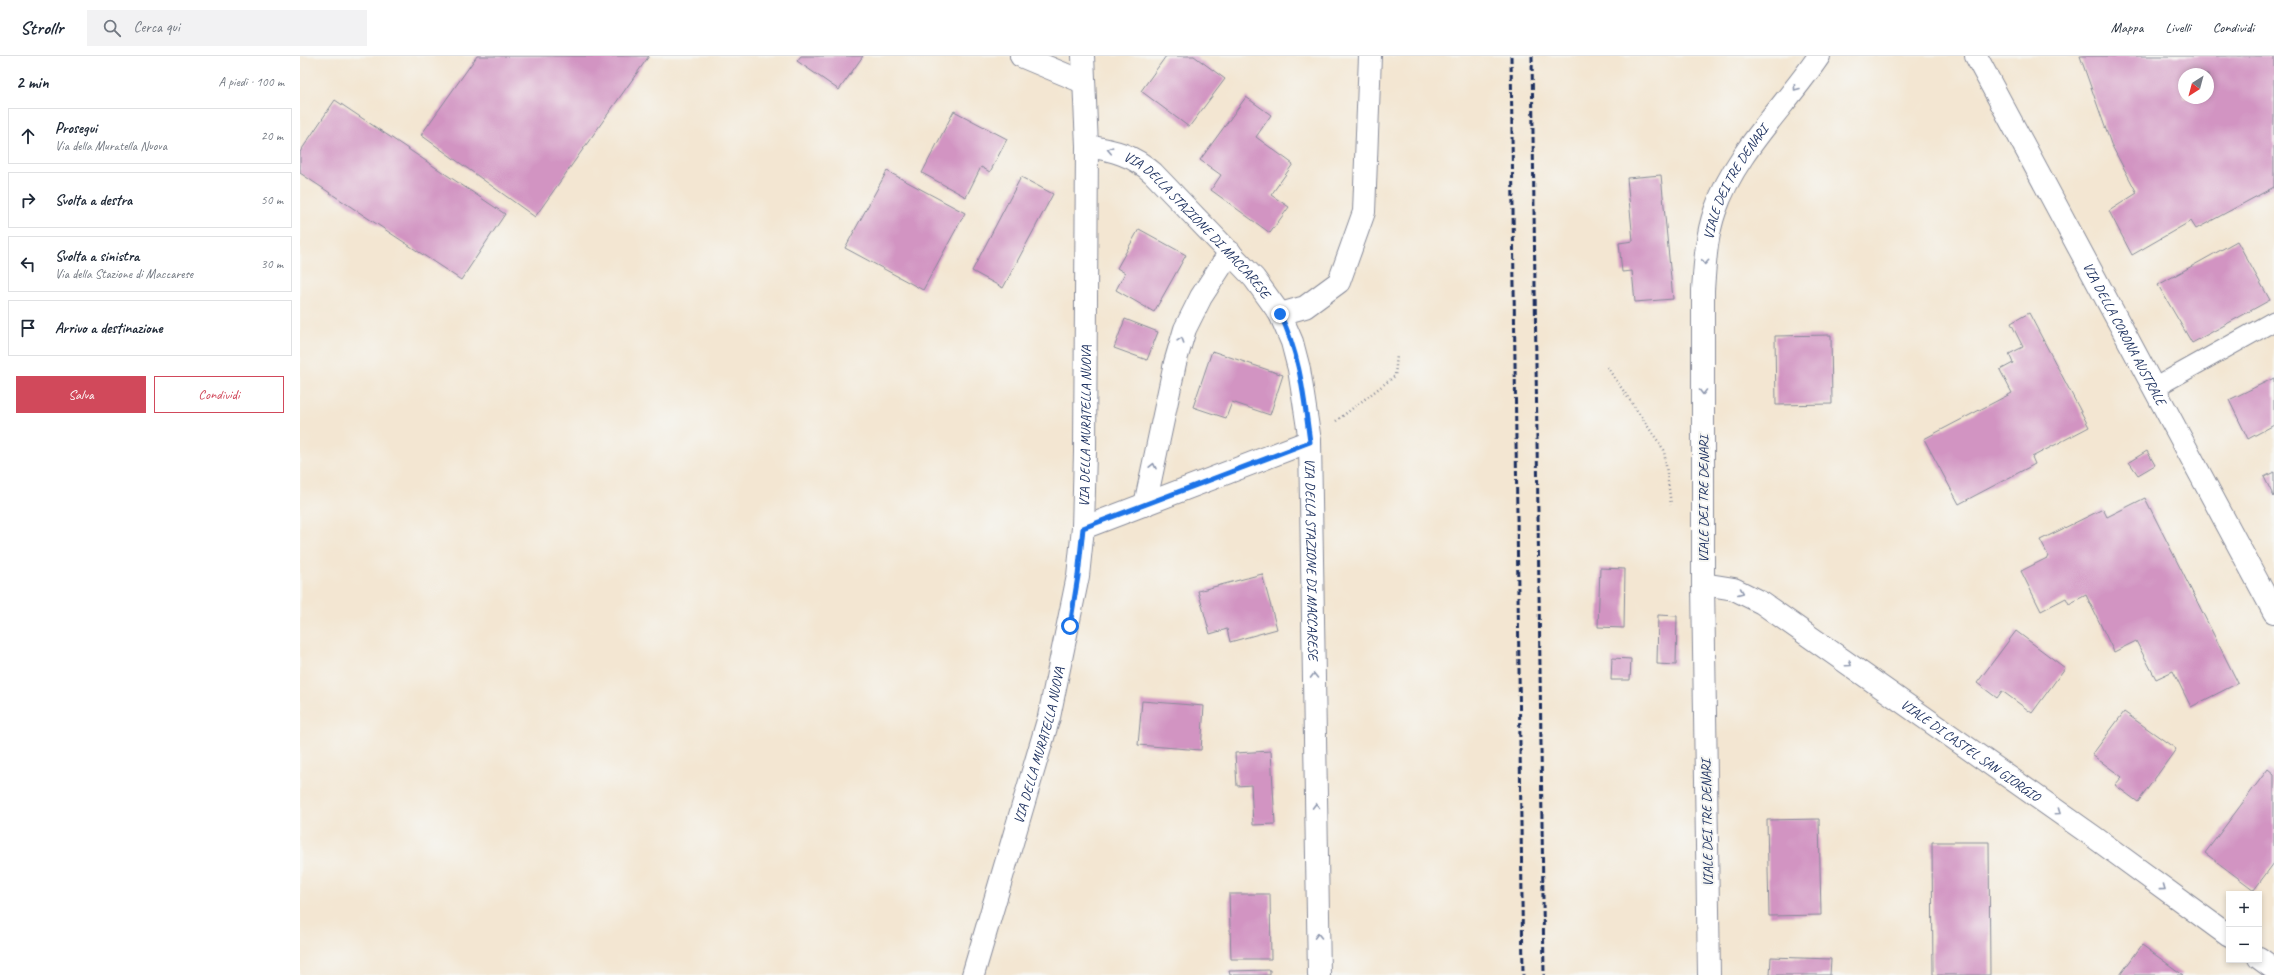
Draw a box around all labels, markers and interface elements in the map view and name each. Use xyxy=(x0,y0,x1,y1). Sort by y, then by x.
search box xyxy=(87,10,367,46)
text: Strollr xyxy=(20,16,63,40)
icon: search xyxy=(101,17,123,39)
text: Cerca qui xyxy=(133,18,180,37)
text: Mappa xyxy=(2111,19,2143,36)
text: Livelli xyxy=(2165,19,2191,36)
text: Condividi xyxy=(2213,19,2254,36)
north arrow xyxy=(2178,68,2214,104)
text: 2 min xyxy=(16,72,49,93)
text: A piedi · 100 m xyxy=(219,74,284,90)
one-way arrow xyxy=(1794,83,1801,90)
text: Prosegui xyxy=(55,119,97,138)
street label: VIALE DEI TRE DENARI xyxy=(1700,119,1774,241)
icon: ahead xyxy=(17,125,39,147)
text: 20 m xyxy=(261,128,283,144)
text: Via della Muratella Nuova xyxy=(55,138,167,154)
one-way arrow xyxy=(1107,146,1114,155)
street label: VIA DELLA STAZIONE DI MACCARESE xyxy=(1121,147,1275,303)
icon: right xyxy=(17,189,39,211)
text: Svolta a destra xyxy=(55,191,132,210)
text: 50 m xyxy=(261,192,283,208)
text: Svolta a sinistra xyxy=(55,247,139,266)
icon: left xyxy=(17,253,39,275)
text: 30 m xyxy=(261,256,283,272)
one-way arrow xyxy=(1701,259,1710,265)
street label: VIA DELLA CORONA AUSTRALE xyxy=(2080,259,2171,410)
text: Via della Stazione di Maccarese xyxy=(55,266,193,282)
route end xyxy=(1271,305,1289,323)
icon: arrive xyxy=(17,317,39,339)
text: Arrivo a destinazione xyxy=(55,319,163,338)
one-way arrow xyxy=(1176,336,1185,343)
street label: VIA DELLA MURATELLA NUOVA xyxy=(1075,345,1094,507)
button: Salva xyxy=(16,376,146,413)
button: Condividi xyxy=(154,376,284,413)
one-way arrow xyxy=(1699,389,1707,395)
street label: VIALE DEI TRE DENARI xyxy=(1695,432,1712,563)
street label: VIA DELLA STAZIONE DI MACCARESE xyxy=(1302,458,1322,662)
one-way arrow xyxy=(1149,463,1157,470)
one-way arrow xyxy=(1738,587,1745,595)
route start xyxy=(1061,617,1079,635)
one-way arrow xyxy=(1844,659,1851,666)
street label: VIA DELLA MURATELLA NUOVA xyxy=(1010,665,1068,825)
one-way arrow xyxy=(1310,673,1318,679)
street label: VIALE DI CASTEL SAN GIORGIO xyxy=(1898,695,2045,806)
street label: VIALE DEI TRE DENARI xyxy=(1697,756,1717,887)
one-way arrow xyxy=(1312,803,1320,809)
one-way arrow xyxy=(2054,807,2061,815)
one-way arrow xyxy=(2159,883,2166,890)
map controls xyxy=(2226,891,2262,963)
button: + xyxy=(2226,891,2262,927)
button: − xyxy=(2226,927,2262,963)
one-way arrow xyxy=(1314,933,1322,939)

